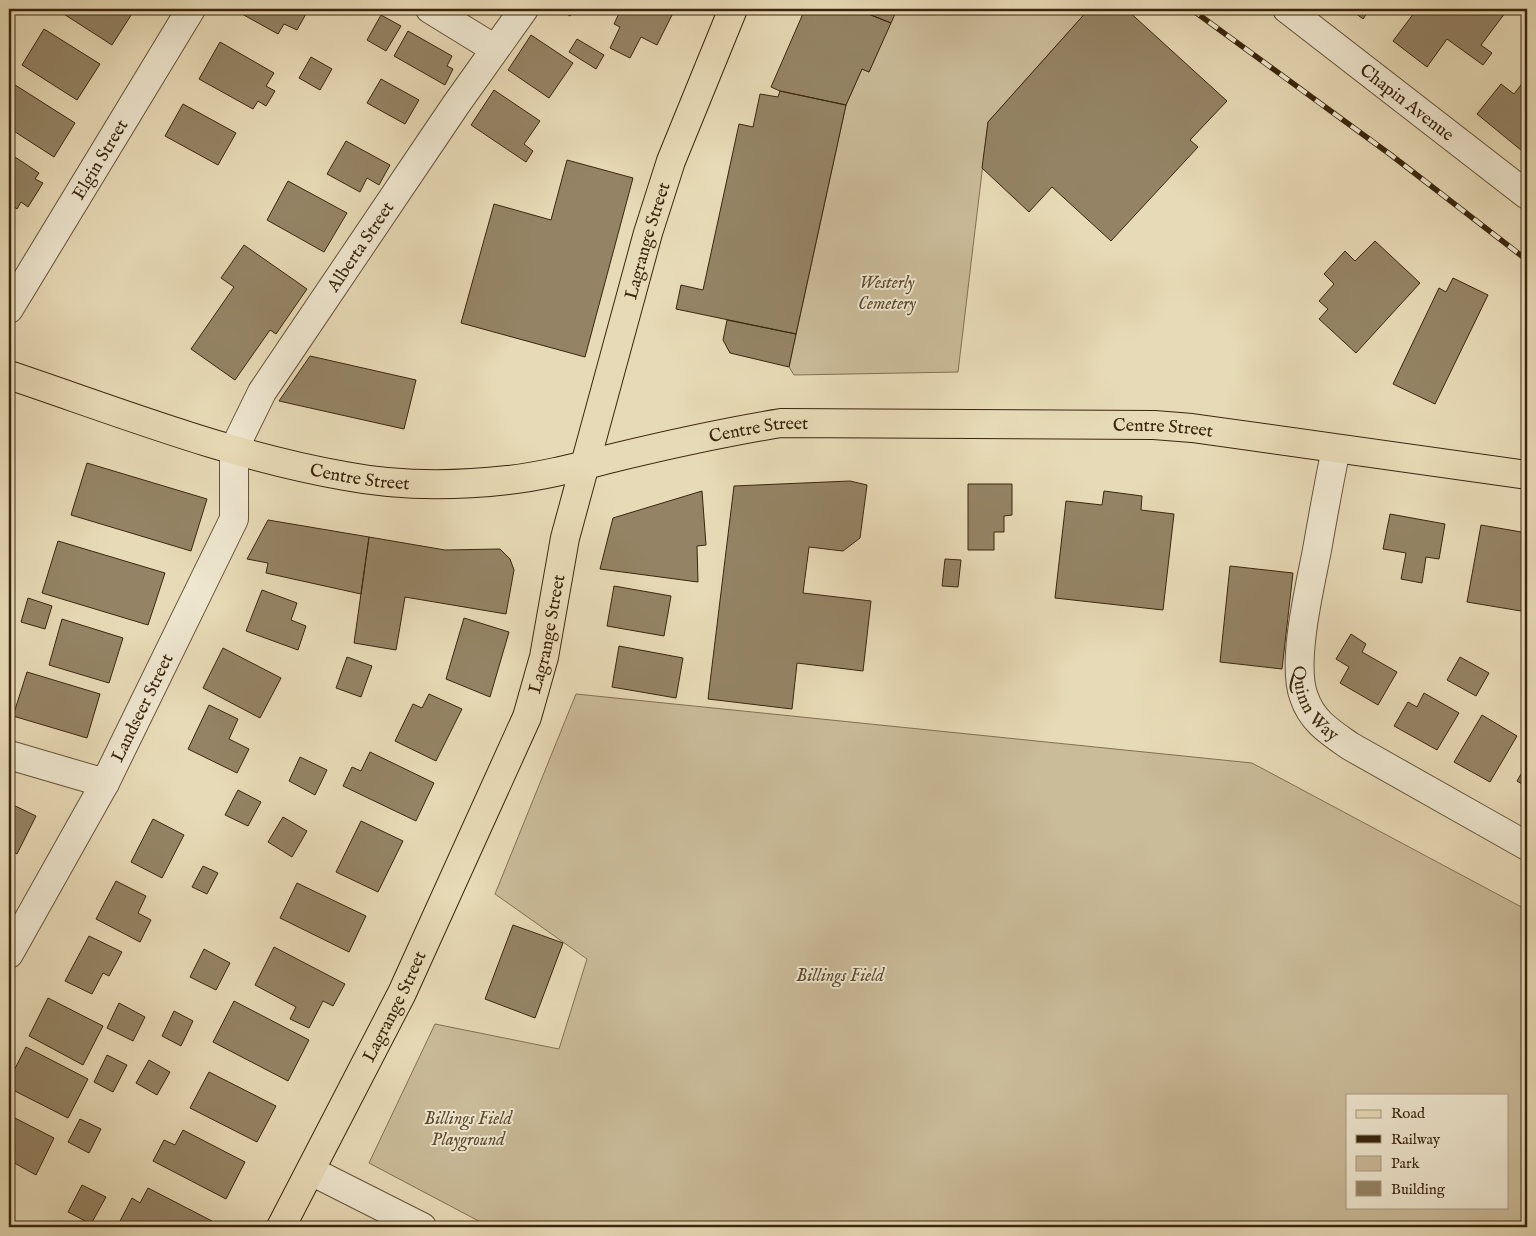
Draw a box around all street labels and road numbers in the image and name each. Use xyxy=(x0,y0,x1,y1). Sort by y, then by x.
street label: Chapin Avenue xyxy=(1354,59,1458,147)
street label: Elgin Street xyxy=(68,116,134,205)
street label: Lagrange Street xyxy=(620,180,676,302)
street label: Alberta Street xyxy=(322,198,400,298)
street label: Centre Street xyxy=(707,413,808,449)
street label: Centre Street xyxy=(1113,415,1214,444)
street label: Centre Street xyxy=(308,459,410,496)
street label: Lagrange Street xyxy=(524,573,571,696)
street label: Landseer Street xyxy=(107,650,179,766)
street label: Quinn Way xyxy=(1286,665,1343,747)
street label: Lagrange Street xyxy=(358,948,432,1066)

